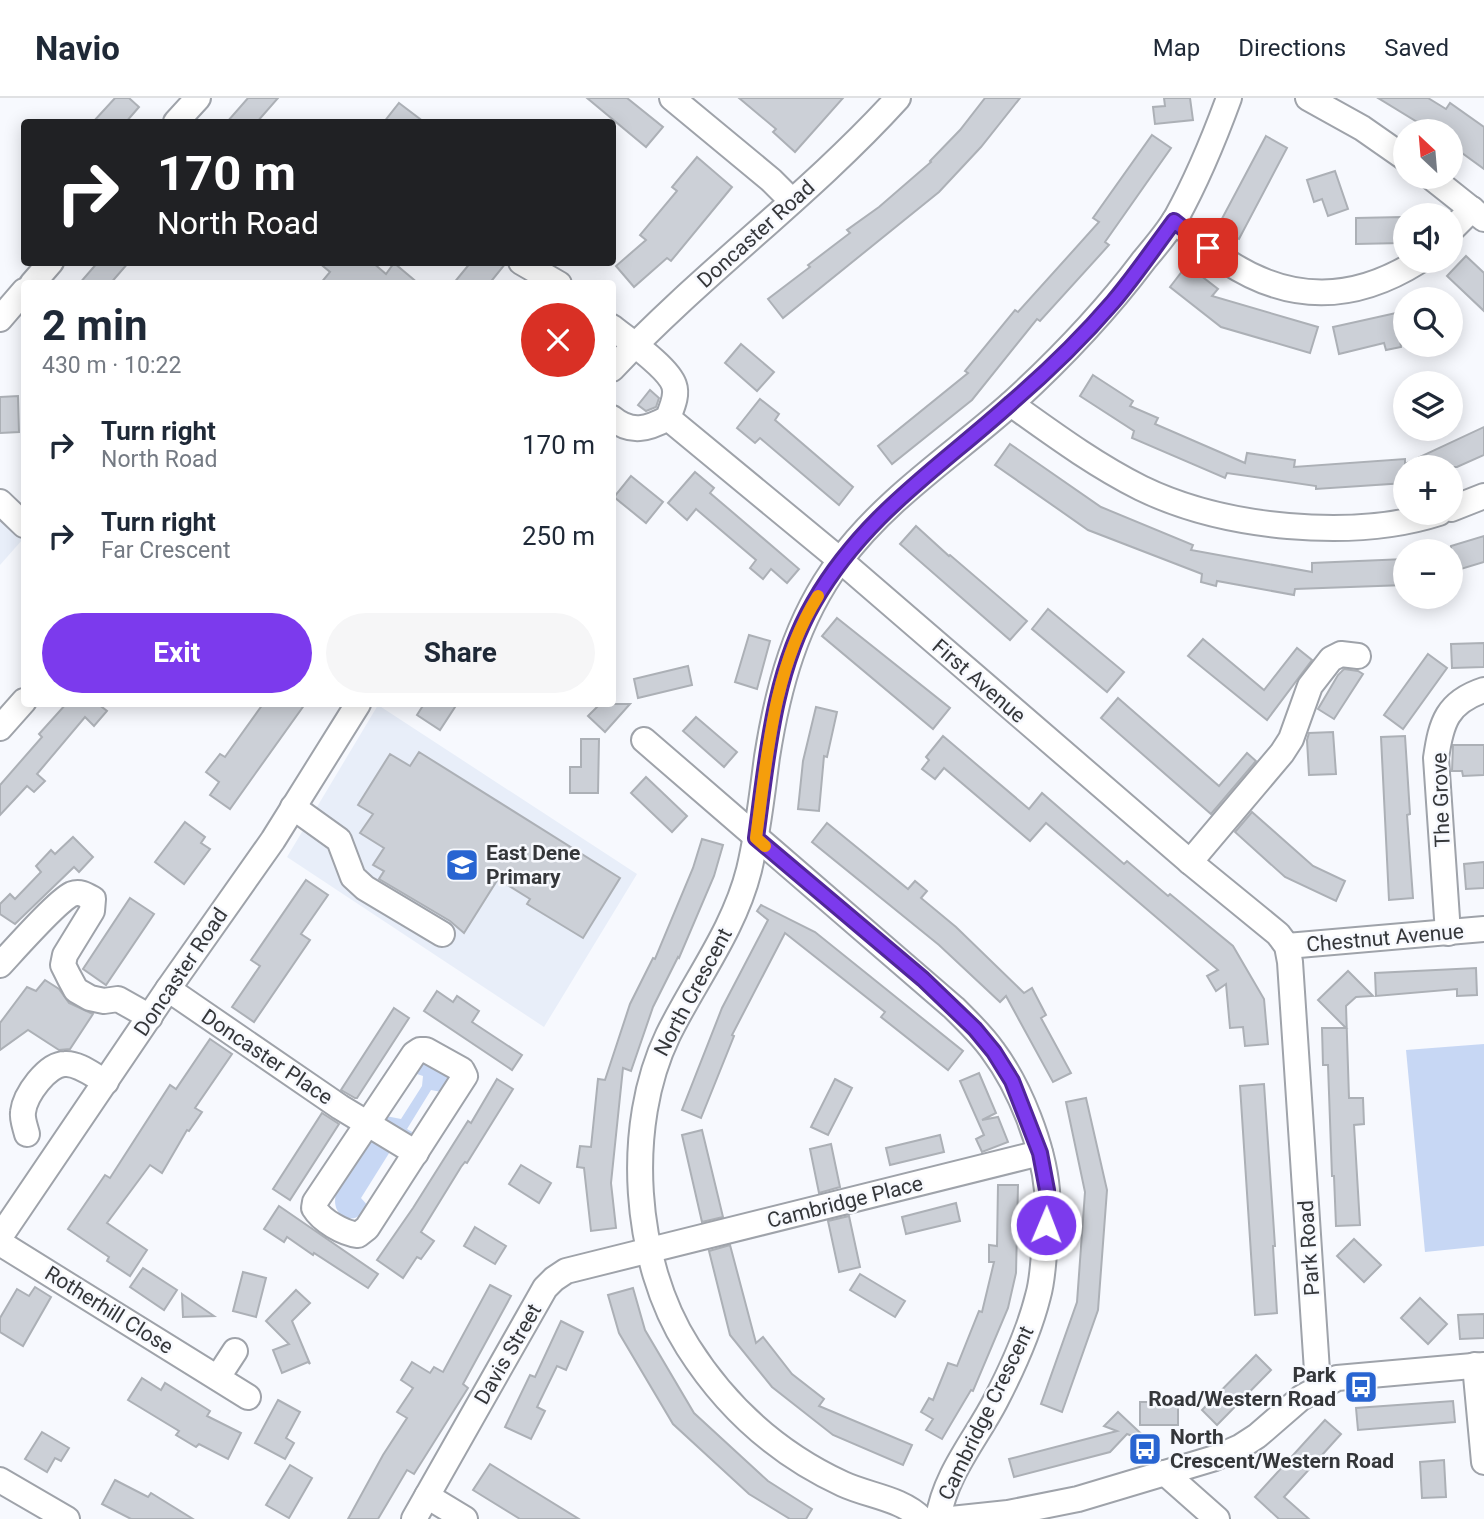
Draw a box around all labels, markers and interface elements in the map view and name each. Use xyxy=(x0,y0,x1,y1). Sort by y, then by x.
text: Navio xyxy=(35,29,120,68)
text: Map xyxy=(1153,34,1200,62)
text: Directions xyxy=(1238,34,1346,62)
text: Saved xyxy=(1384,34,1449,62)
north arrow xyxy=(1393,119,1463,189)
map controls xyxy=(1393,119,1463,609)
text: 170 m xyxy=(157,145,296,202)
icon: right xyxy=(42,147,133,238)
street label: Doncaster Road xyxy=(693,175,819,293)
button: sound xyxy=(1393,203,1463,273)
text: North Road xyxy=(157,204,319,242)
pin xyxy=(1178,218,1238,278)
icon: arrive xyxy=(1189,229,1227,267)
button: search xyxy=(1393,287,1463,357)
text: 2 min xyxy=(42,301,148,350)
button: close xyxy=(521,303,595,377)
text: 430 m · 10:22 xyxy=(42,352,181,379)
button: layers xyxy=(1393,371,1463,441)
text: Turn right xyxy=(101,416,216,446)
icon: right xyxy=(42,426,80,464)
text: 170 m xyxy=(522,430,595,460)
text: North Road xyxy=(101,446,218,473)
button: + xyxy=(1393,455,1463,525)
text: Turn right xyxy=(101,507,216,537)
icon: right xyxy=(42,517,80,555)
text: 250 m xyxy=(522,521,595,551)
text: Far Crescent xyxy=(101,537,230,564)
button: − xyxy=(1393,539,1463,609)
button: Exit xyxy=(42,613,312,693)
button: Share xyxy=(326,613,595,693)
street label: First Avenue xyxy=(928,634,1030,728)
street label: The Grove xyxy=(1427,752,1455,848)
place label: East Dene Primary xyxy=(486,841,580,889)
school or university icon: East Dene Primary xyxy=(443,846,481,884)
street label: Doncaster Road xyxy=(129,903,233,1041)
street label: Chestnut Avenue xyxy=(1305,919,1465,957)
street label: North Crescent xyxy=(649,924,737,1060)
street label: Doncaster Place xyxy=(197,1004,337,1110)
street label: Cambridge Place xyxy=(765,1171,925,1233)
position arrow xyxy=(1009,1188,1083,1262)
street label: Park Road xyxy=(1294,1199,1324,1297)
street label: Rotherhill Close xyxy=(41,1261,177,1359)
street label: Davis Street xyxy=(470,1299,546,1408)
street label: Cambridge Crescent xyxy=(933,1322,1039,1504)
place label: Park Road/Western Road xyxy=(1148,1363,1337,1411)
bus stop icon: Park Road/Western Road xyxy=(1342,1368,1380,1406)
place label: North Crescent/Western Road xyxy=(1170,1425,1394,1473)
bus stop icon: North Crescent/Western Road xyxy=(1126,1430,1164,1468)

